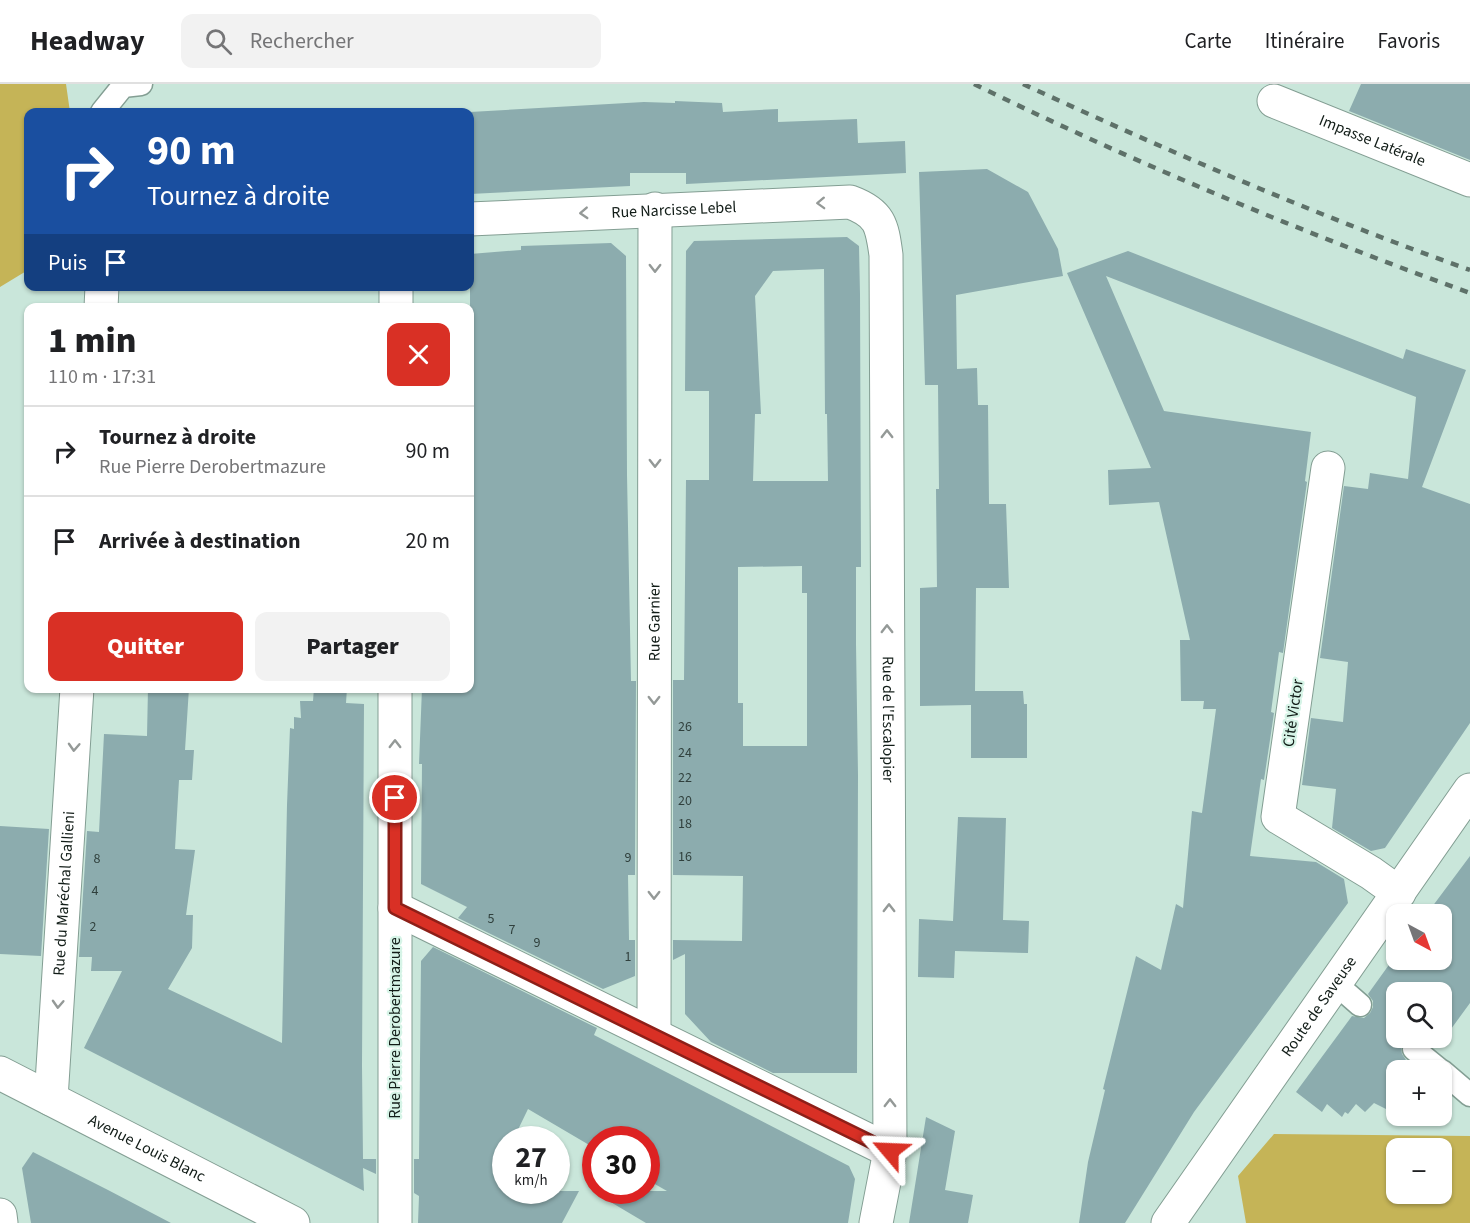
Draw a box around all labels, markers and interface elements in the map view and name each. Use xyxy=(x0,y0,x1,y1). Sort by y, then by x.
search box xyxy=(181,14,601,68)
text: Headway xyxy=(30,21,145,61)
icon: search xyxy=(202,25,235,58)
text: Rechercher xyxy=(250,25,354,57)
text: Carte xyxy=(1185,26,1232,56)
text: Itinéraire xyxy=(1265,26,1344,56)
text: Favoris xyxy=(1377,26,1440,56)
street label: Impasse Latérale xyxy=(1316,109,1429,172)
text: 90 m xyxy=(147,121,236,181)
icon: right xyxy=(48,132,126,210)
text: Tournez à droite xyxy=(147,177,330,216)
street label: Rue Narcisse Lebel xyxy=(611,196,737,224)
one-way arrow xyxy=(816,197,825,210)
one-way arrow xyxy=(579,207,588,220)
icon: arrive xyxy=(99,246,132,279)
text: Puis xyxy=(48,247,87,279)
one-way arrow xyxy=(649,263,661,272)
text: 1 min xyxy=(48,315,136,366)
button: close xyxy=(387,323,450,386)
text: 110 m · 17:31 xyxy=(48,363,156,391)
text: Tournez à droite xyxy=(99,421,256,453)
one-way arrow xyxy=(881,429,893,438)
icon: right xyxy=(48,435,81,468)
text: 90 m xyxy=(405,435,450,467)
text: Rue Pierre Derobertmazure xyxy=(99,453,326,481)
one-way arrow xyxy=(649,458,661,467)
icon: arrive xyxy=(48,525,81,558)
text: Arrivée à destination xyxy=(99,525,301,557)
text: 20 m xyxy=(405,525,450,557)
street label: Rue Garnier xyxy=(643,582,666,661)
button: Quitter xyxy=(48,612,243,681)
button: Partager xyxy=(255,612,450,681)
one-way arrow xyxy=(881,624,893,633)
street label: Rue de l'Escalopier xyxy=(877,656,899,783)
street label: Cité Victor xyxy=(1277,677,1309,748)
one-way arrow xyxy=(648,695,660,704)
house number: 26 xyxy=(678,717,692,737)
one-way arrow xyxy=(389,740,401,749)
one-way arrow xyxy=(67,742,80,751)
house number: 24 xyxy=(678,743,692,763)
house number: 22 xyxy=(678,768,692,788)
pin xyxy=(369,772,420,823)
icon: arrive xyxy=(378,781,411,814)
house number: 20 xyxy=(678,791,692,811)
street label: Rue du Maréchal Gallieni xyxy=(48,810,80,976)
house number: 18 xyxy=(678,814,692,834)
house number: 16 xyxy=(678,847,692,867)
house number: 9 xyxy=(625,848,632,868)
house number: 8 xyxy=(94,849,101,869)
house number: 4 xyxy=(92,881,99,901)
one-way arrow xyxy=(648,890,660,899)
one-way arrow xyxy=(883,903,895,912)
north arrow xyxy=(1386,904,1452,970)
map controls xyxy=(1386,904,1452,1204)
house number: 5 xyxy=(488,909,495,929)
house number: 2 xyxy=(90,917,97,937)
house number: 7 xyxy=(509,920,516,940)
house number: 9 xyxy=(534,933,541,953)
street label: Rue Pierre Derobertmazure xyxy=(384,937,406,1119)
house number: 1 xyxy=(625,947,632,967)
street label: Route de Saveuse xyxy=(1276,952,1362,1061)
button: search xyxy=(1386,982,1452,1048)
one-way arrow xyxy=(52,1000,65,1009)
button: + xyxy=(1386,1060,1452,1126)
one-way arrow xyxy=(883,1098,896,1107)
street label: Avenue Louis Blanc xyxy=(84,1109,209,1187)
position arrow xyxy=(858,1119,922,1183)
speed limit sign: 30 xyxy=(582,1126,660,1204)
text: 27 xyxy=(515,1136,547,1179)
button: − xyxy=(1386,1138,1452,1204)
text: km/h xyxy=(514,1170,548,1191)

